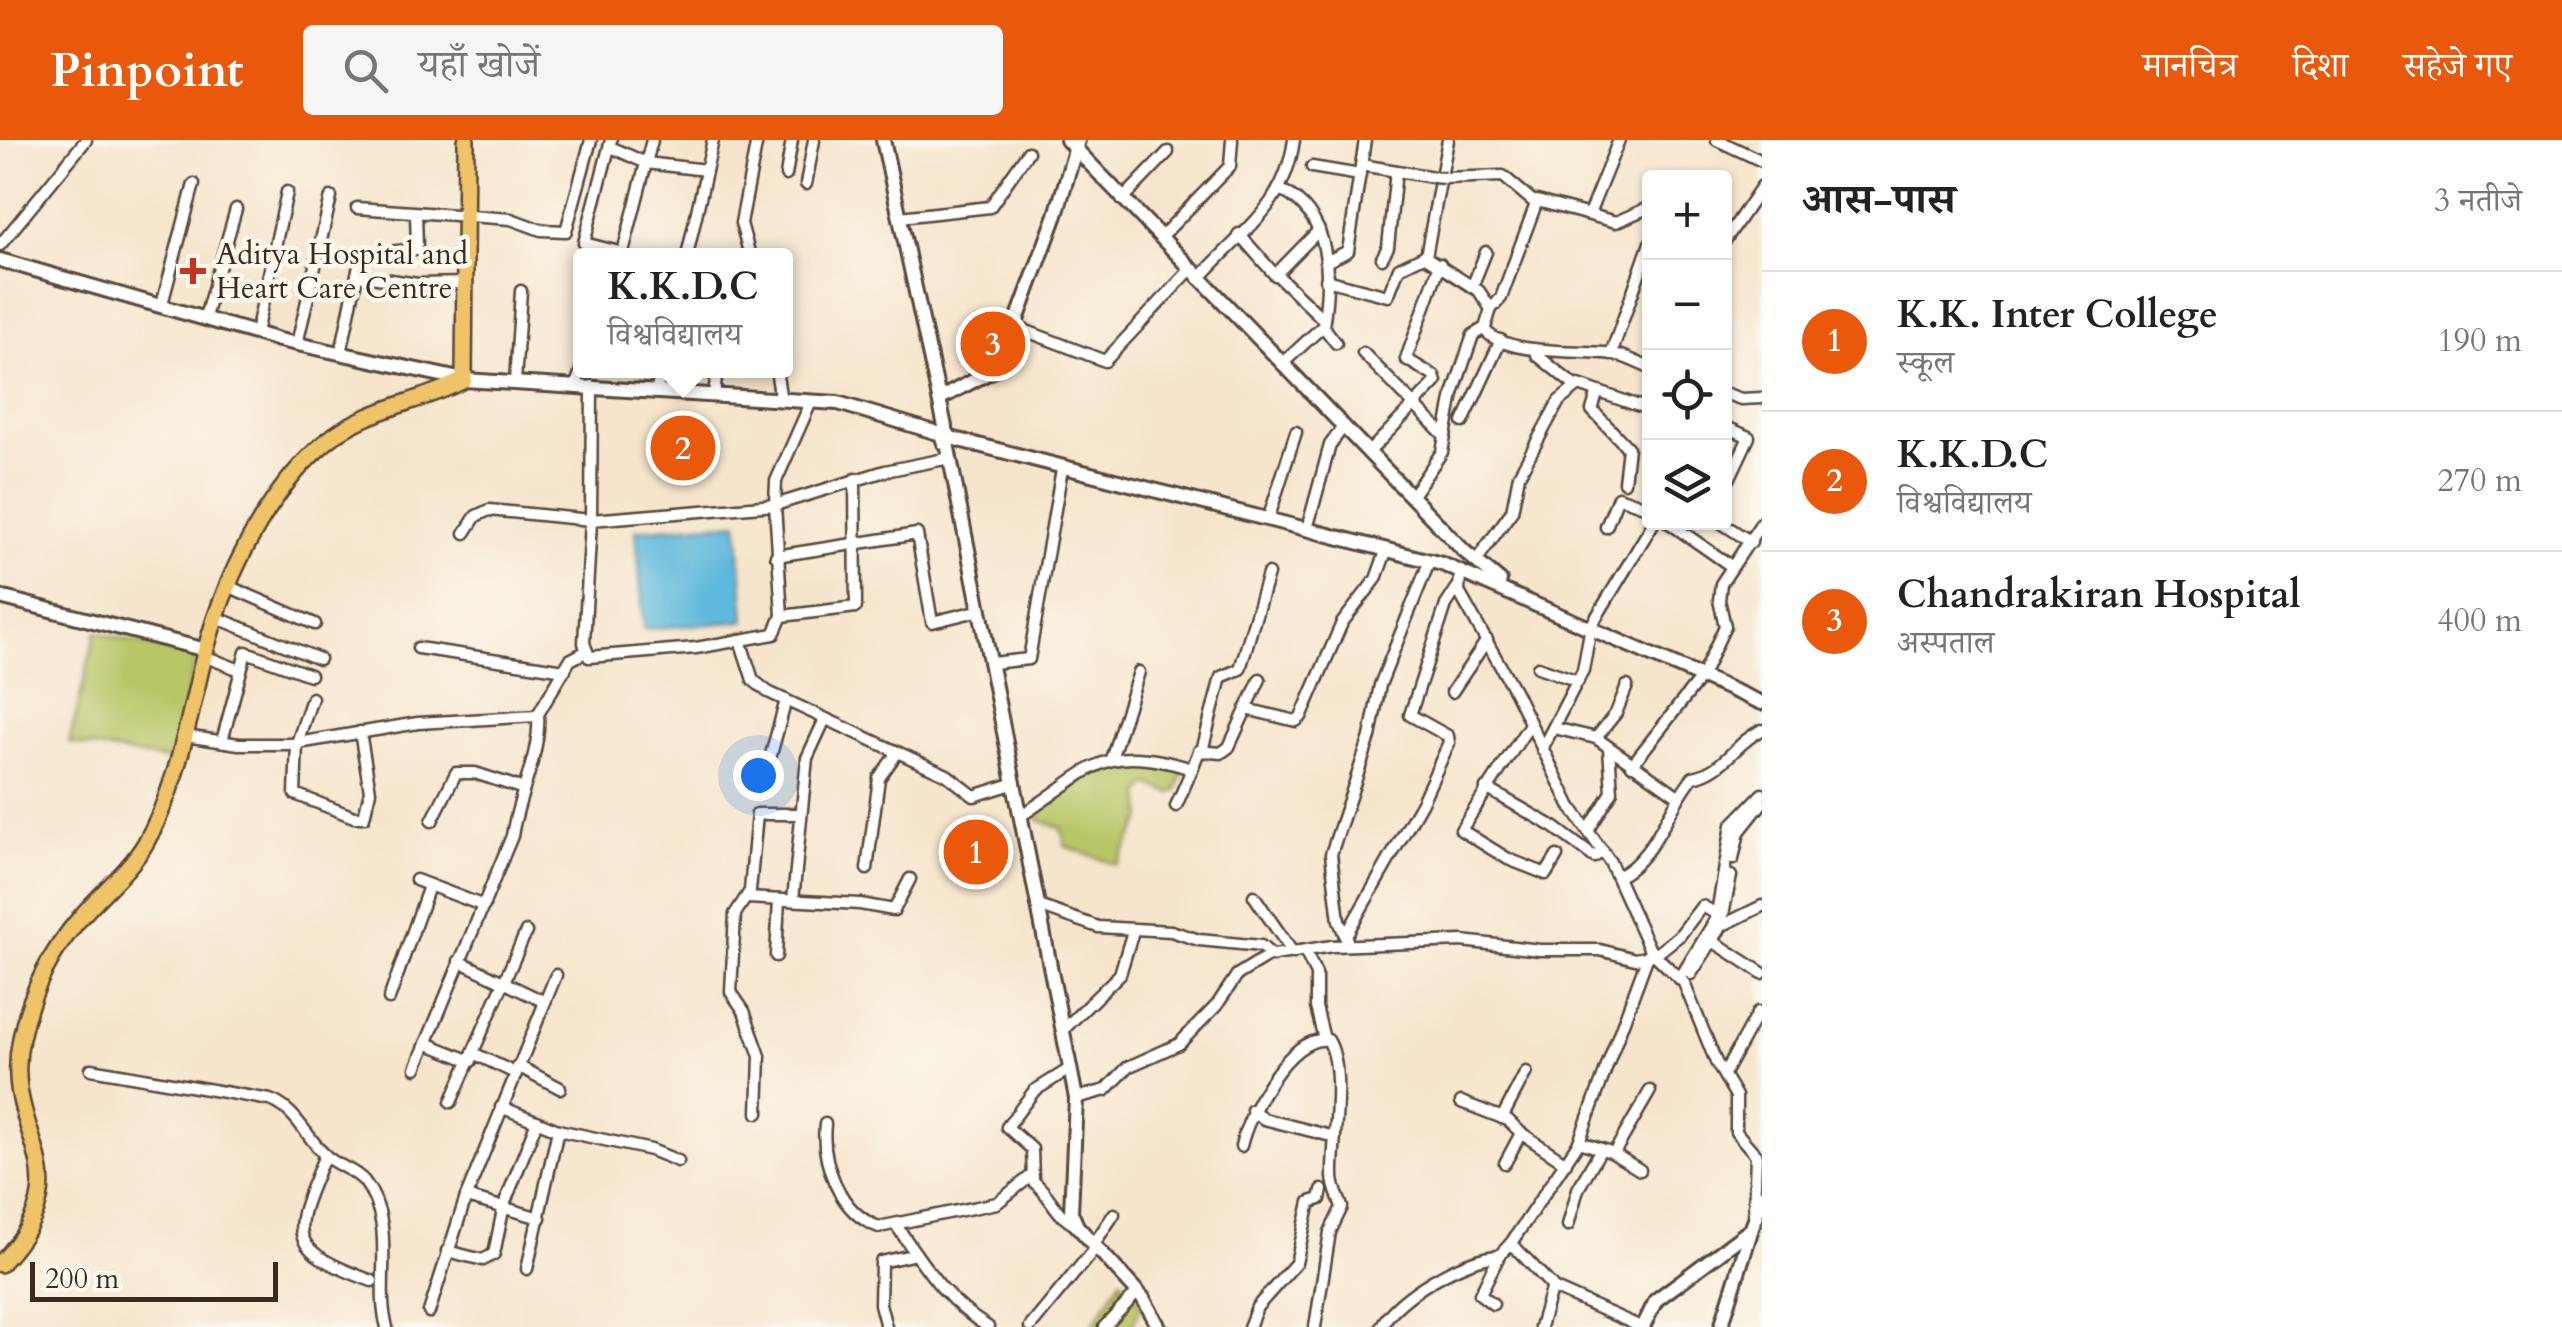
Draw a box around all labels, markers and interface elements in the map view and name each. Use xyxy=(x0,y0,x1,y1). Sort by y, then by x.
search box xyxy=(303,25,1003,115)
text: Pinpoint xyxy=(50,38,243,103)
text: यहाँ खोजें xyxy=(418,39,540,91)
text: मानचित्र xyxy=(2143,42,2237,90)
text: दिशा xyxy=(2292,42,2348,90)
text: सहेजे गए xyxy=(2403,42,2512,90)
icon: search xyxy=(338,43,393,98)
map controls xyxy=(1642,170,1732,530)
button: + xyxy=(1642,170,1732,260)
text: आस-पास xyxy=(1802,171,1956,228)
text: 3 नतीजे xyxy=(2434,179,2522,223)
place label: Aditya Hospital and Heart Care Centre xyxy=(216,234,468,309)
popup xyxy=(573,248,793,378)
marker: Aditya Hospital and Heart Care Centre xyxy=(180,258,206,284)
button: − xyxy=(1642,260,1732,350)
text: K.K.D.C xyxy=(607,261,759,313)
text: K.K. Inter College xyxy=(1897,289,2218,341)
pin: 3 xyxy=(960,306,1026,382)
text: विश्वविद्यालय xyxy=(607,313,742,357)
text: 1 xyxy=(1826,319,1843,363)
text: 190 m xyxy=(2437,319,2522,363)
text: स्कूल xyxy=(1897,341,1954,385)
button: locate xyxy=(1642,350,1732,440)
pin: 2 xyxy=(650,410,716,486)
text: K.K.D.C xyxy=(1897,429,2048,481)
button: layers xyxy=(1642,440,1732,530)
text: 2 xyxy=(1826,459,1843,503)
text: 270 m xyxy=(2437,459,2522,503)
text: विश्वविद्यालय xyxy=(1897,481,2032,525)
text: Chandrakiran Hospital xyxy=(1897,569,2301,621)
text: 3 xyxy=(1826,599,1843,643)
text: 400 m xyxy=(2437,599,2522,643)
text: अस्पताल xyxy=(1897,621,1994,665)
your location xyxy=(733,750,784,801)
pin: 1 xyxy=(944,814,1008,890)
scale bar xyxy=(30,1257,278,1302)
text: 200 m xyxy=(45,1260,119,1298)

